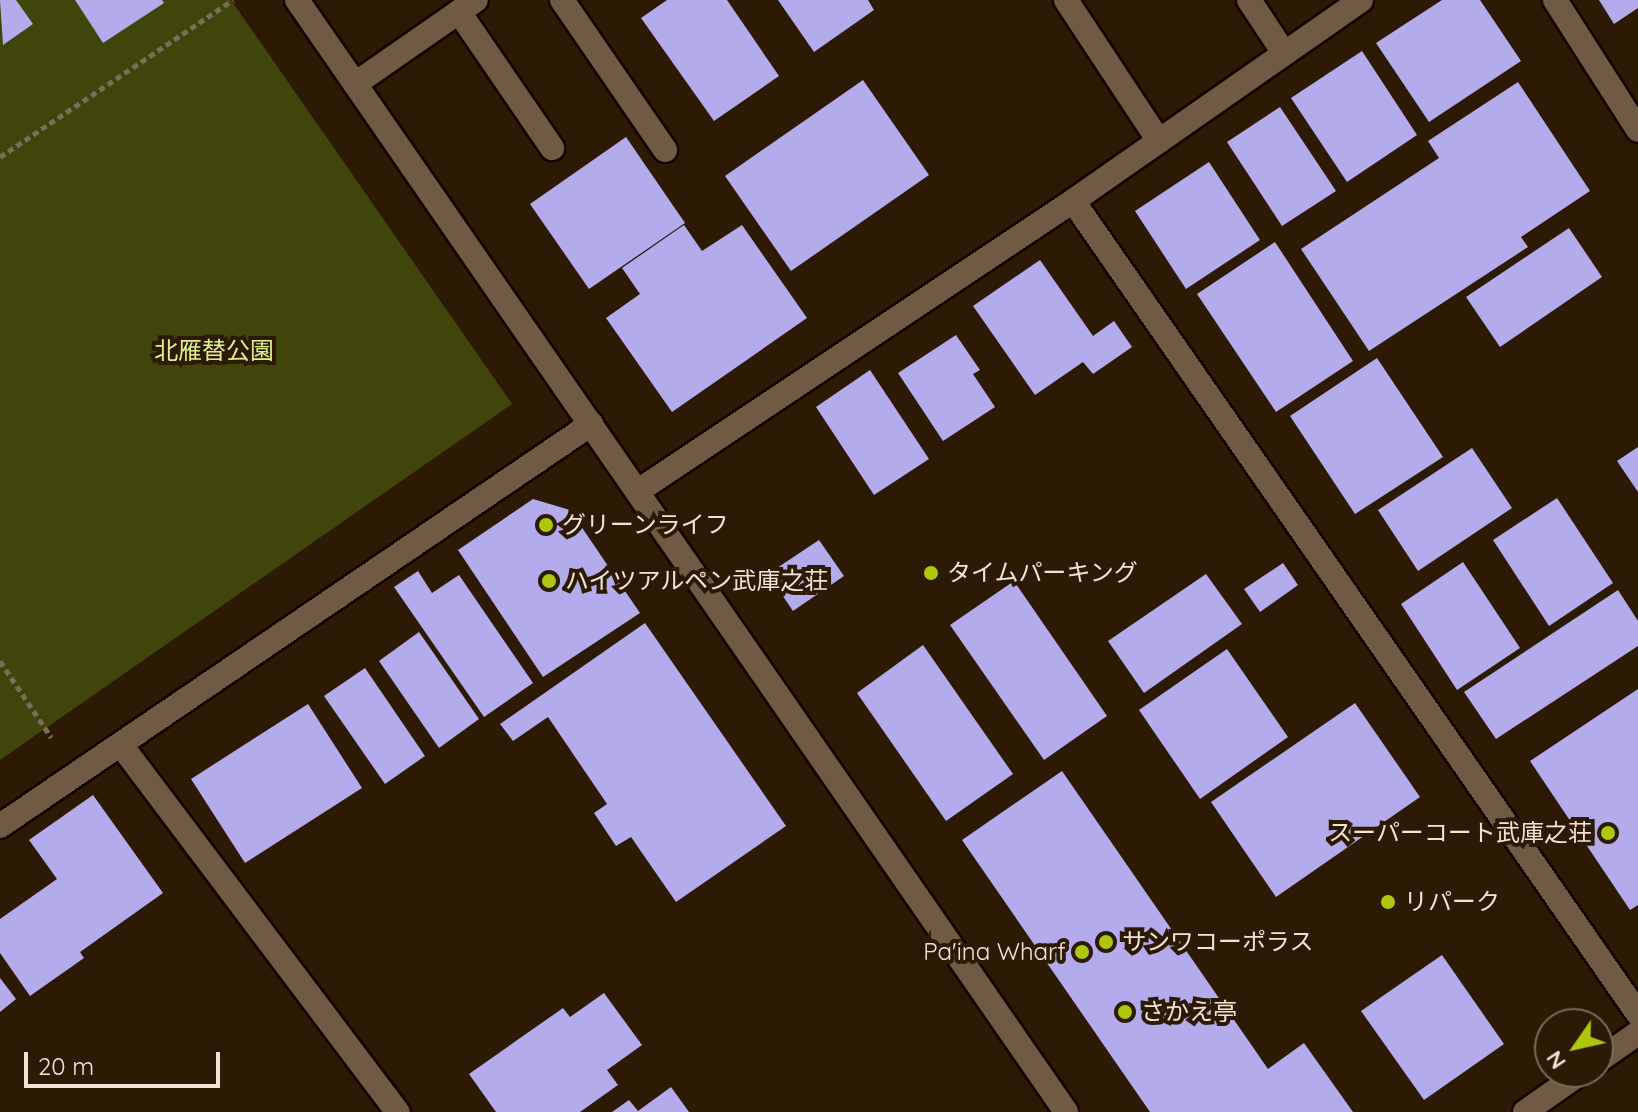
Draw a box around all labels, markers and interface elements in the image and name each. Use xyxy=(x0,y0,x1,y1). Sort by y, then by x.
park label: 北雁替公園 xyxy=(154,337,274,365)
place label: グリーンライフ xyxy=(562,511,730,539)
marker: グリーンライフ xyxy=(537,516,555,534)
place label: タイムパーキング xyxy=(947,559,1139,587)
marker: タイムパーキング xyxy=(922,564,940,582)
place label: ハイツアルペン武庫之荘 xyxy=(565,567,829,595)
marker: ハイツアルペン武庫之荘 xyxy=(540,572,558,590)
place label: スーパーコート武庫之荘 xyxy=(1328,819,1592,847)
marker: スーパーコート武庫之荘 xyxy=(1599,824,1617,842)
place label: リパーク xyxy=(1404,888,1500,916)
marker: リパーク xyxy=(1379,893,1397,911)
place label: サンワコーポラス xyxy=(1122,928,1314,956)
marker: サンワコーポラス xyxy=(1097,933,1115,951)
place label: Pa'ina Wharf xyxy=(923,938,1066,966)
marker: Pa'ina Wharf xyxy=(1073,943,1091,961)
place label: さかえ亭 xyxy=(1141,998,1237,1026)
marker: さかえ亭 xyxy=(1116,1003,1134,1021)
north arrow xyxy=(1534,1008,1614,1088)
scale bar xyxy=(28,1036,224,1086)
text: N xyxy=(1540,1046,1572,1075)
text: 20 m xyxy=(38,1051,94,1081)

